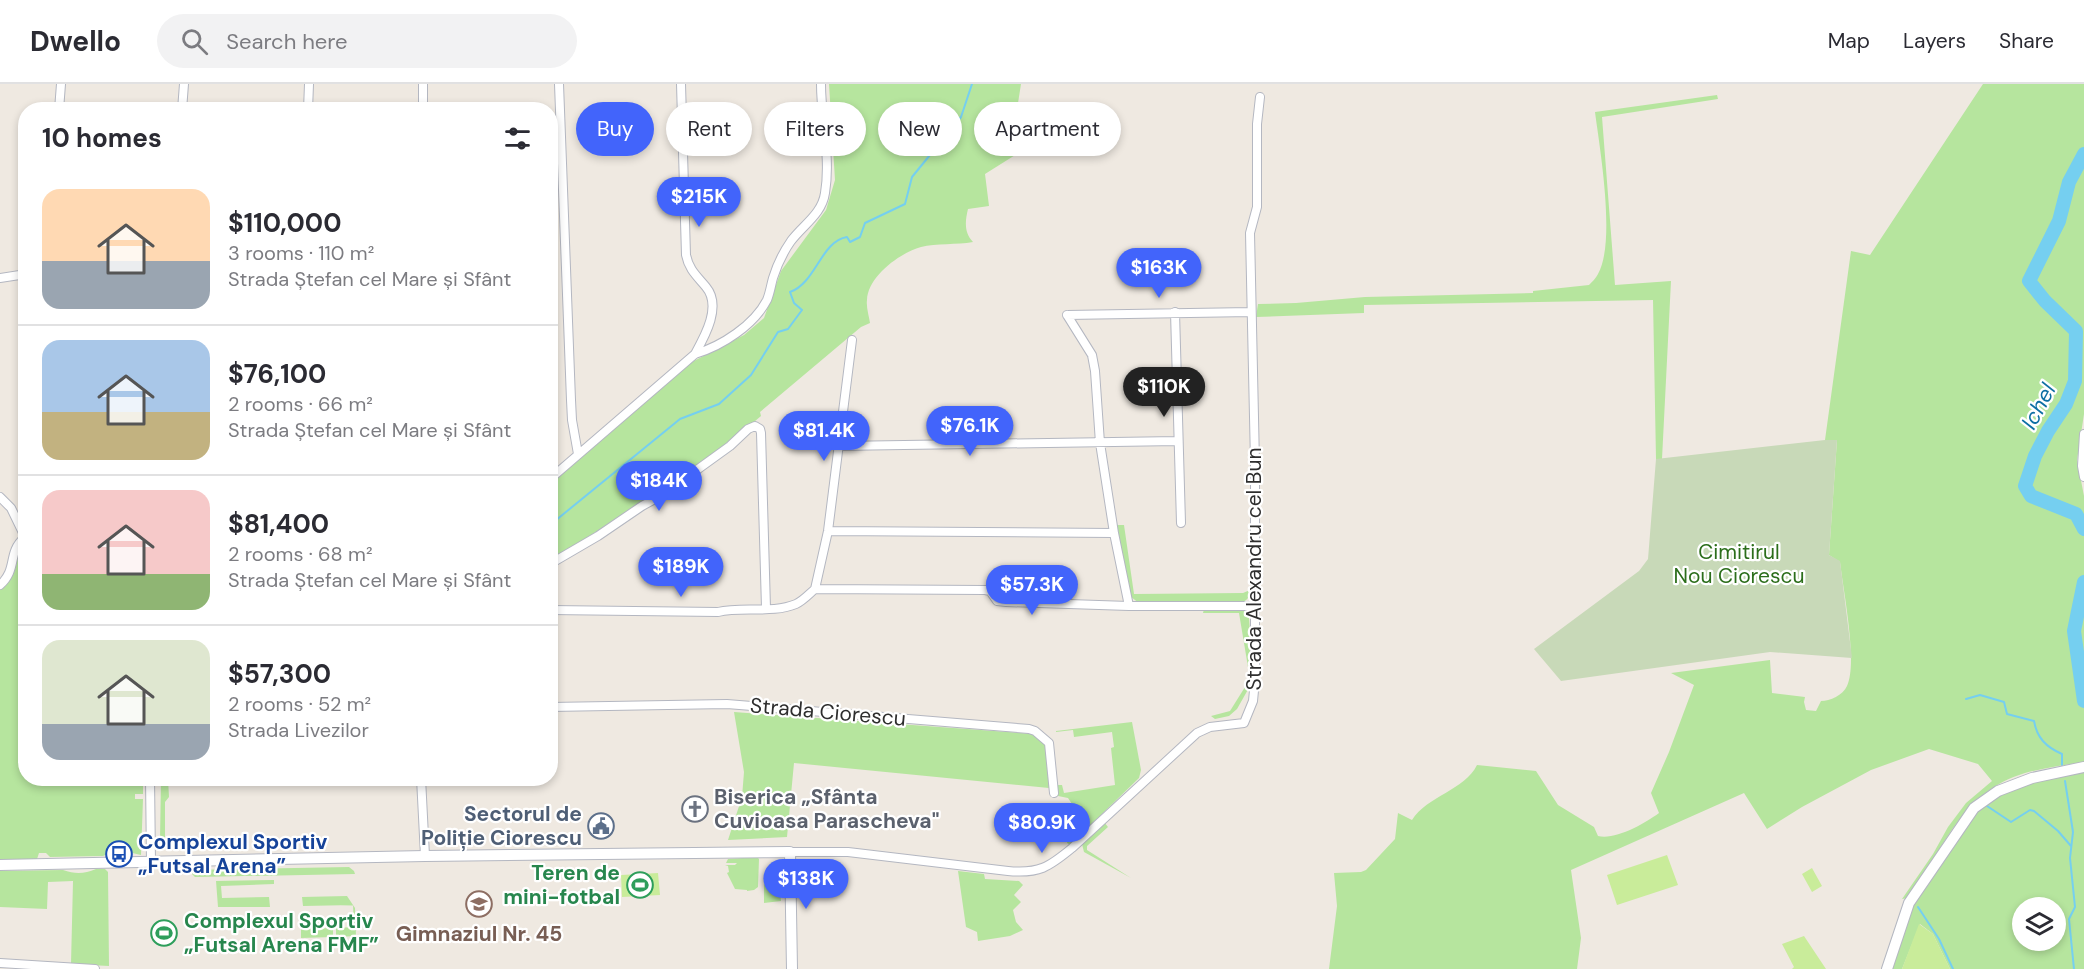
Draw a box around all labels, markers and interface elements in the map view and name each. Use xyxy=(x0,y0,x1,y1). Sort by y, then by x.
search box xyxy=(157,14,577,68)
text: Dwello xyxy=(30,23,121,60)
icon: search xyxy=(178,25,211,58)
text: Search here xyxy=(226,27,348,56)
text: Map xyxy=(1828,27,1870,55)
text: Layers xyxy=(1903,27,1966,55)
text: Share xyxy=(1999,27,2054,55)
chip: Buy xyxy=(576,102,654,156)
chip: Rent xyxy=(666,102,752,156)
chip: Filters xyxy=(764,102,866,156)
chip: New xyxy=(878,102,962,156)
chip: Apartment xyxy=(974,102,1121,156)
text: 10 homes xyxy=(42,121,162,155)
icon: filters xyxy=(501,122,534,155)
pin: $215K xyxy=(657,177,741,228)
text: $215K xyxy=(671,183,727,209)
text: $110,000 xyxy=(228,206,341,240)
icon: home xyxy=(90,213,162,285)
text: 3 rooms · 110 m² xyxy=(228,240,374,266)
pin: $163K xyxy=(1117,248,1201,299)
text: $163K xyxy=(1130,254,1188,280)
text: Strada Ștefan cel Mare și Sfânt xyxy=(228,266,511,292)
text: $76,100 xyxy=(228,357,326,391)
icon: home xyxy=(90,364,162,436)
pin: $110K xyxy=(1122,367,1206,418)
text: $110K xyxy=(1137,373,1191,399)
water label: Ichel xyxy=(2014,377,2063,434)
text: 2 rooms · 66 m² xyxy=(228,391,373,417)
pin: $76.1K xyxy=(921,406,1019,457)
pin: $81.4K xyxy=(775,411,873,462)
text: $76.1K xyxy=(940,412,1000,438)
text: Strada Ștefan cel Mare și Sfânt xyxy=(228,417,511,443)
text: $81.4K xyxy=(793,417,855,443)
street label: Strada Alexandru cel Bun xyxy=(1240,447,1268,691)
pin: $184K xyxy=(617,461,701,512)
text: $184K xyxy=(630,467,688,493)
text: $81,400 xyxy=(228,507,329,541)
icon: home xyxy=(90,514,162,586)
park label: Cimitirul Nou Ciorescu xyxy=(1673,538,1805,590)
text: 2 rooms · 68 m² xyxy=(228,541,373,567)
pin: $189K xyxy=(639,547,723,598)
text: $189K xyxy=(652,553,710,579)
pin: $57.3K xyxy=(983,565,1081,616)
text: Strada Ștefan cel Mare și Sfânt xyxy=(228,567,511,593)
text: $57.3K xyxy=(1000,571,1064,597)
text: $57,300 xyxy=(228,657,331,691)
icon: home xyxy=(90,664,162,736)
text: 2 rooms · 52 m² xyxy=(228,691,371,717)
street label: Strada Ciorescu xyxy=(749,691,907,733)
text: Strada Livezilor xyxy=(228,717,369,743)
place label: Biserica „Sfânta Cuvioasa Parascheva" xyxy=(714,783,939,835)
church icon: Biserica „Sfânta Cuvioasa Parascheva" xyxy=(680,794,710,824)
place label: Sectorul de Poliție Ciorescu xyxy=(421,800,582,852)
pin: $80.9K xyxy=(993,803,1091,854)
text: $80.9K xyxy=(1008,809,1076,835)
public building icon: Sectorul de Poliție Ciorescu xyxy=(586,811,616,841)
place label: Complexul Sportiv „Futsal Arena” xyxy=(138,828,327,880)
bus stop icon: Complexul Sportiv „Futsal Arena” xyxy=(104,839,134,869)
place label: Teren de mini-fotbal xyxy=(503,859,620,911)
pin: $138K xyxy=(764,859,848,910)
text: $138K xyxy=(777,865,835,891)
sports icon: Teren de mini-fotbal xyxy=(625,870,655,900)
school or university icon: Gimnaziul Nr. 45 xyxy=(464,889,494,919)
map controls xyxy=(2012,897,2066,951)
button: layers xyxy=(2012,897,2066,951)
place label: Complexul Sportiv „Futsal Arena FMF” xyxy=(184,907,379,959)
sports icon: Complexul Sportiv „Futsal Arena FMF” xyxy=(149,918,179,948)
place label: Gimnaziul Nr. 45 xyxy=(396,920,562,948)

